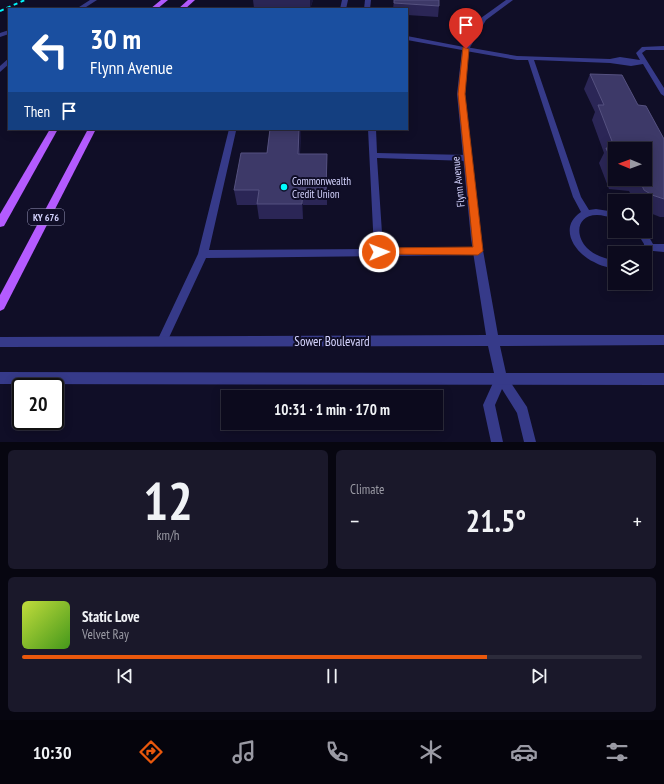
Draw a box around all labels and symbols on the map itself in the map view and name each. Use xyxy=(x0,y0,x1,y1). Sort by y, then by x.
pin xyxy=(449,8,483,49)
north arrow xyxy=(608,142,652,186)
street label: Flynn Avenue xyxy=(448,156,468,208)
place label: Commonwealth Credit Union xyxy=(292,174,351,201)
marker: Commonwealth Credit Union xyxy=(279,182,289,192)
road number: KY 676 xyxy=(28,209,64,225)
position arrow xyxy=(358,231,400,273)
street label: Sower Boulevard xyxy=(294,333,370,350)
speed limit sign: 20 xyxy=(12,378,64,430)

